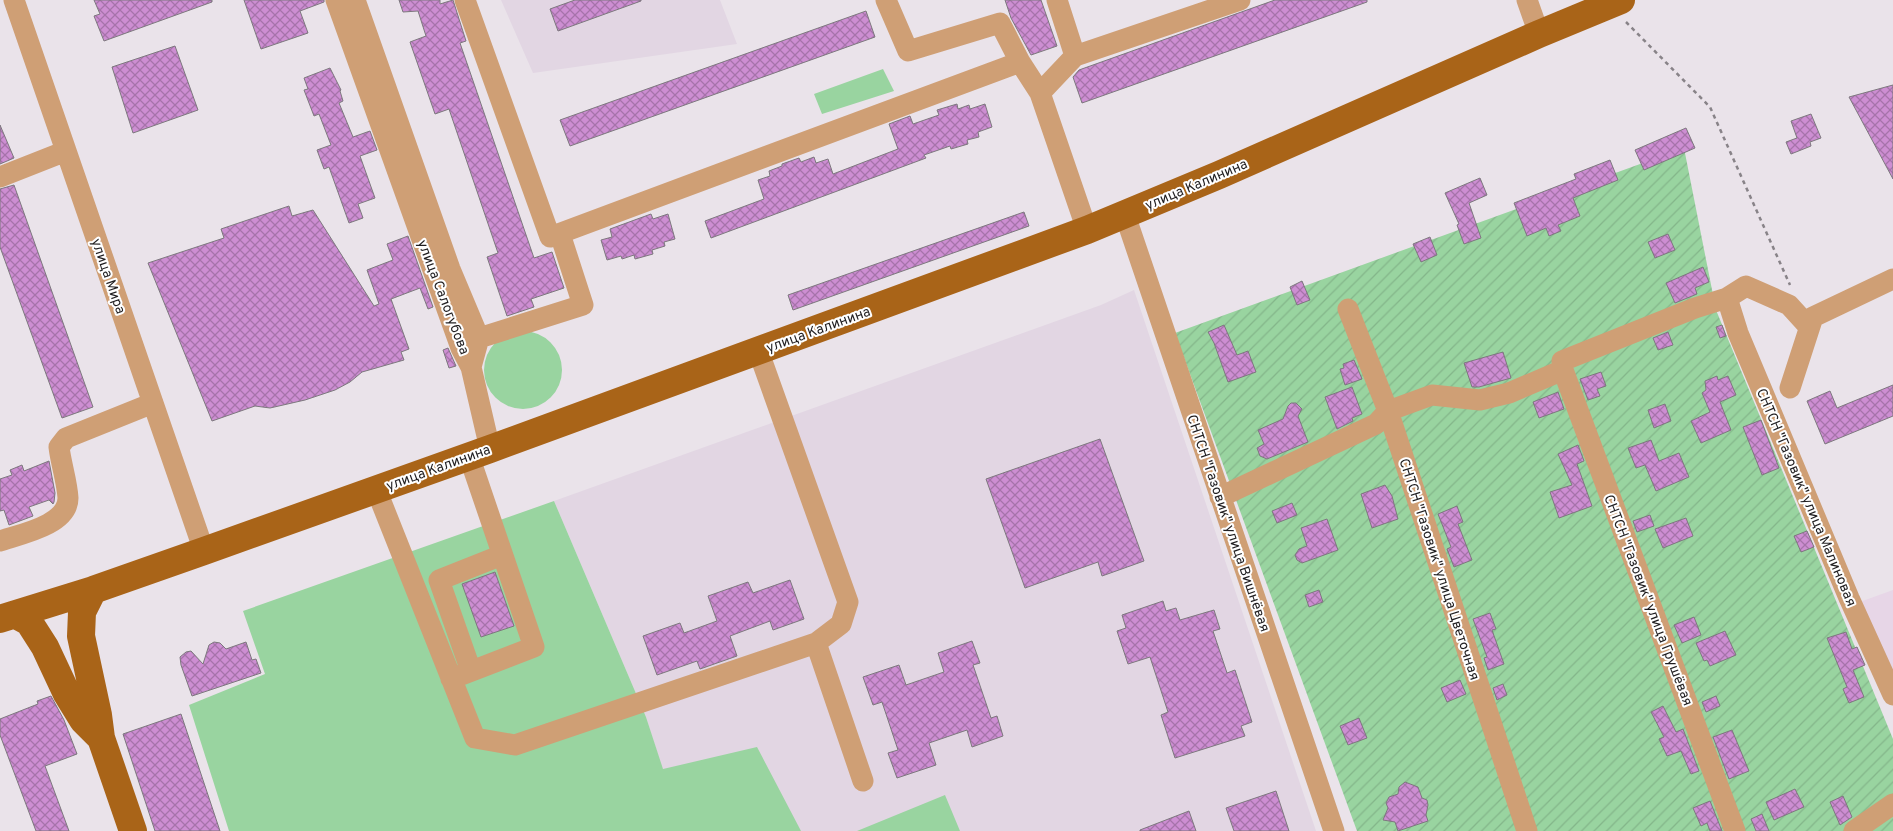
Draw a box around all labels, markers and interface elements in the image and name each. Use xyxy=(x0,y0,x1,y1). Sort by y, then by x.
street label: улица Калинина xyxy=(1143,156,1250,215)
street label: улица Мира xyxy=(87,237,128,316)
street label: улица Салогубова xyxy=(413,238,472,357)
street label: улица Калинина xyxy=(764,304,873,357)
street label: СНТСН "Газовик" улица Малиновая xyxy=(1752,386,1859,609)
street label: СНТСН "Газовик" улица Вишнёвая xyxy=(1182,413,1273,634)
street label: улица Калинина xyxy=(384,442,493,495)
street label: СНТСН "Газовик" улица Цветочная xyxy=(1395,456,1483,682)
street label: СНТСН "Газовик" улица Грушёвая xyxy=(1599,493,1696,709)

